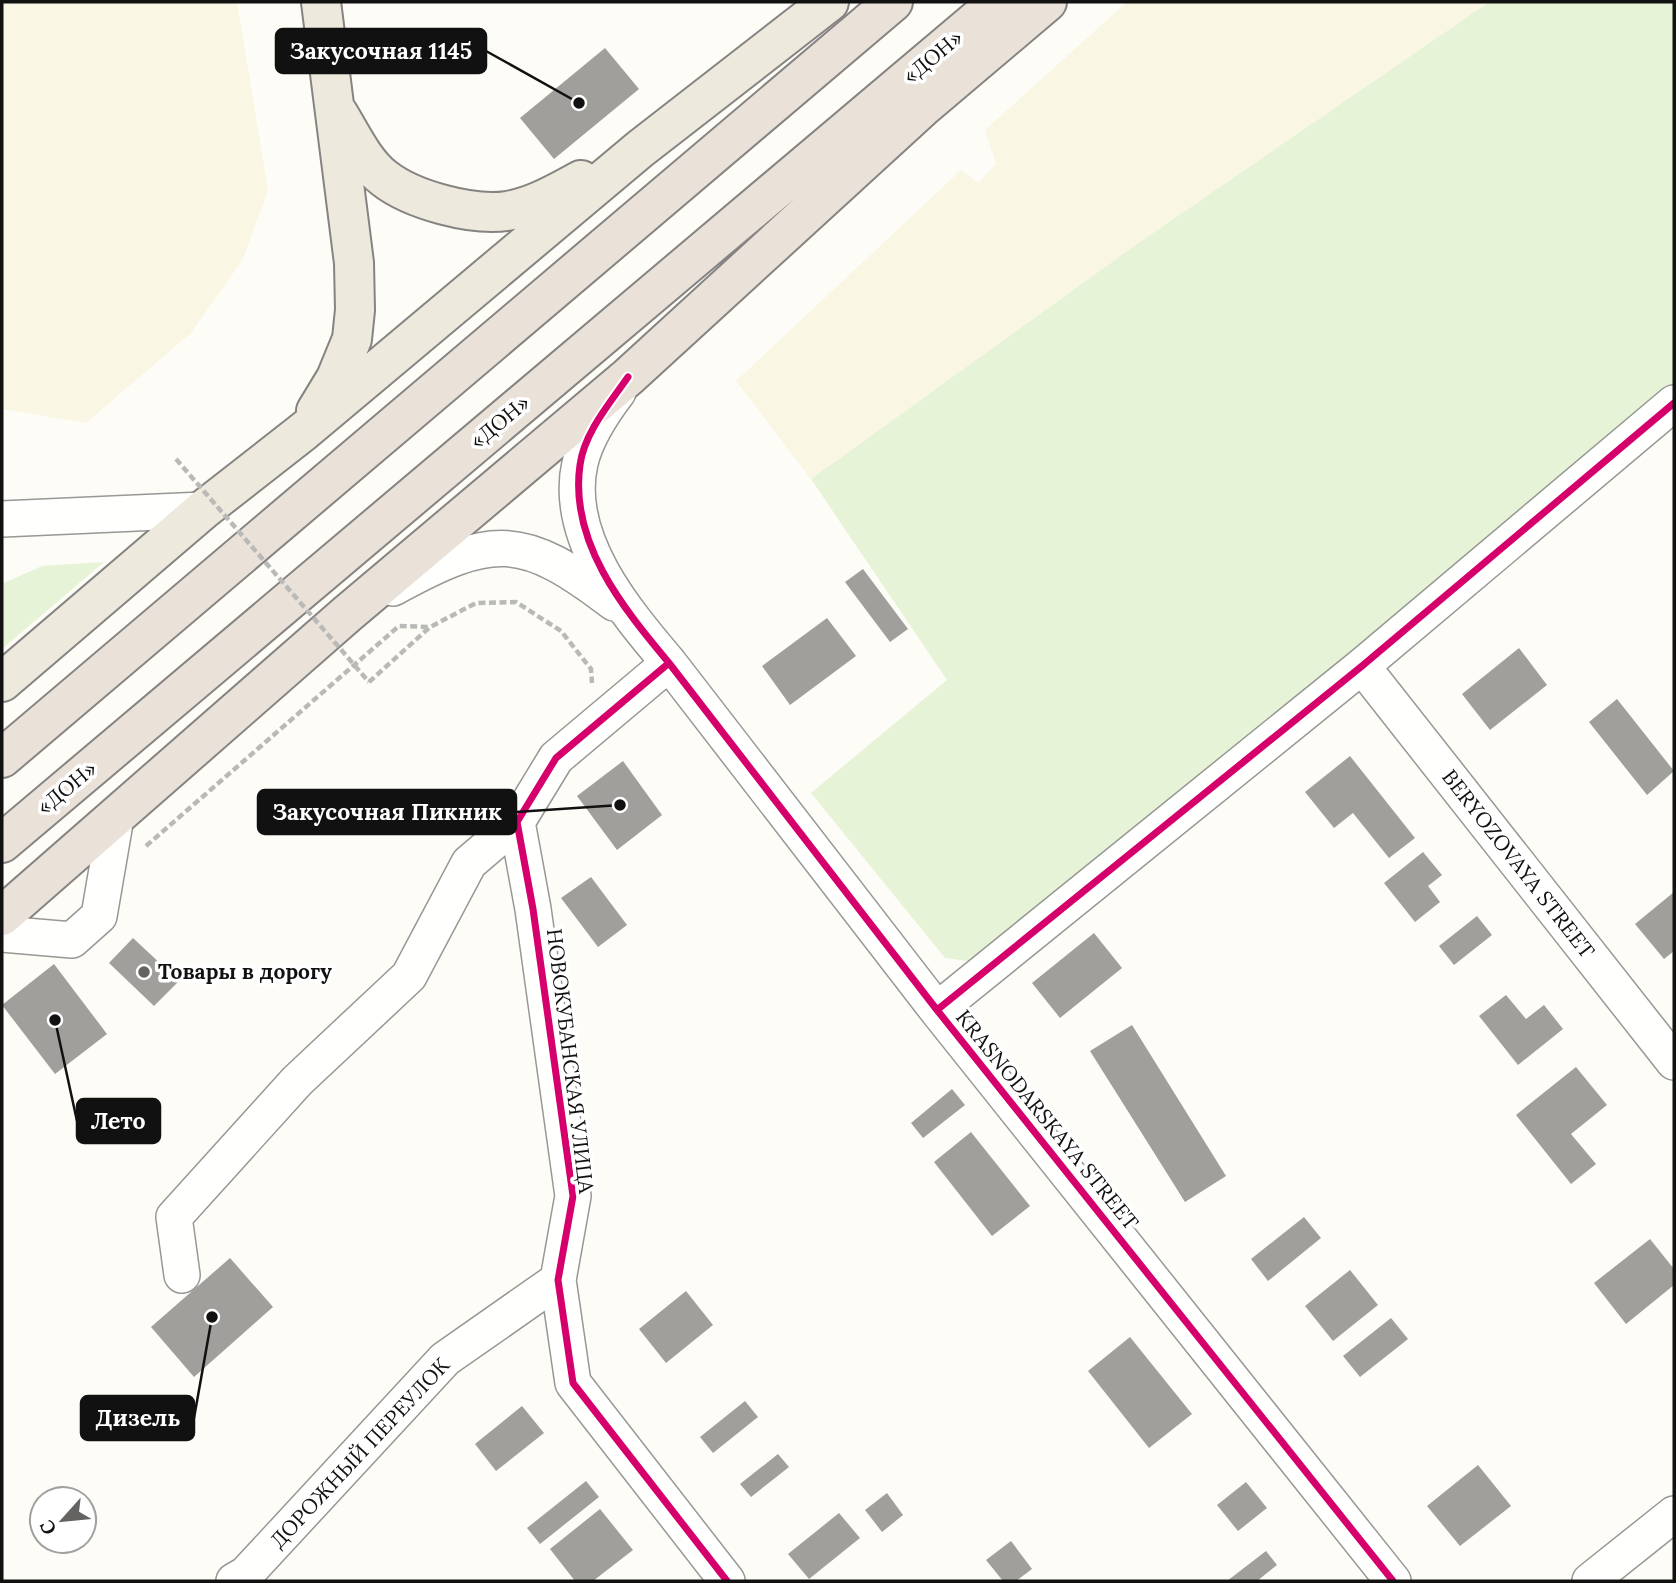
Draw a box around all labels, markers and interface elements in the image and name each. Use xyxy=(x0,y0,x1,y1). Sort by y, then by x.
street label: «ДОН» xyxy=(897,24,968,89)
callout: Закусочная 1145 xyxy=(276,29,486,73)
text: Закусочная 1145 xyxy=(290,36,472,65)
street label: «ДОН» xyxy=(464,389,535,454)
street label: «ДОН» xyxy=(31,755,102,820)
street label: BERYOZOVAYA STREET xyxy=(1436,764,1601,963)
callout: Закусочная Пикник xyxy=(258,790,516,834)
text: Закусочная Пикник xyxy=(272,797,502,826)
street label: НОВОКУБАНСКАЯ УЛИЦА xyxy=(541,927,600,1196)
place label: Товары в дорогу xyxy=(158,958,332,985)
marker: Товары в дорогу xyxy=(136,964,152,980)
street label: KRASNODARSKAYA STREET xyxy=(950,1004,1145,1235)
callout: Лето xyxy=(77,1099,160,1143)
text: Лето xyxy=(91,1106,145,1135)
street label: ДОРОЖНЫЙ ПЕРЕУЛОК xyxy=(264,1351,456,1554)
callout: Дизель xyxy=(81,1396,194,1440)
text: Дизель xyxy=(95,1403,181,1432)
north arrow xyxy=(28,1485,98,1555)
text: С xyxy=(34,1516,62,1539)

